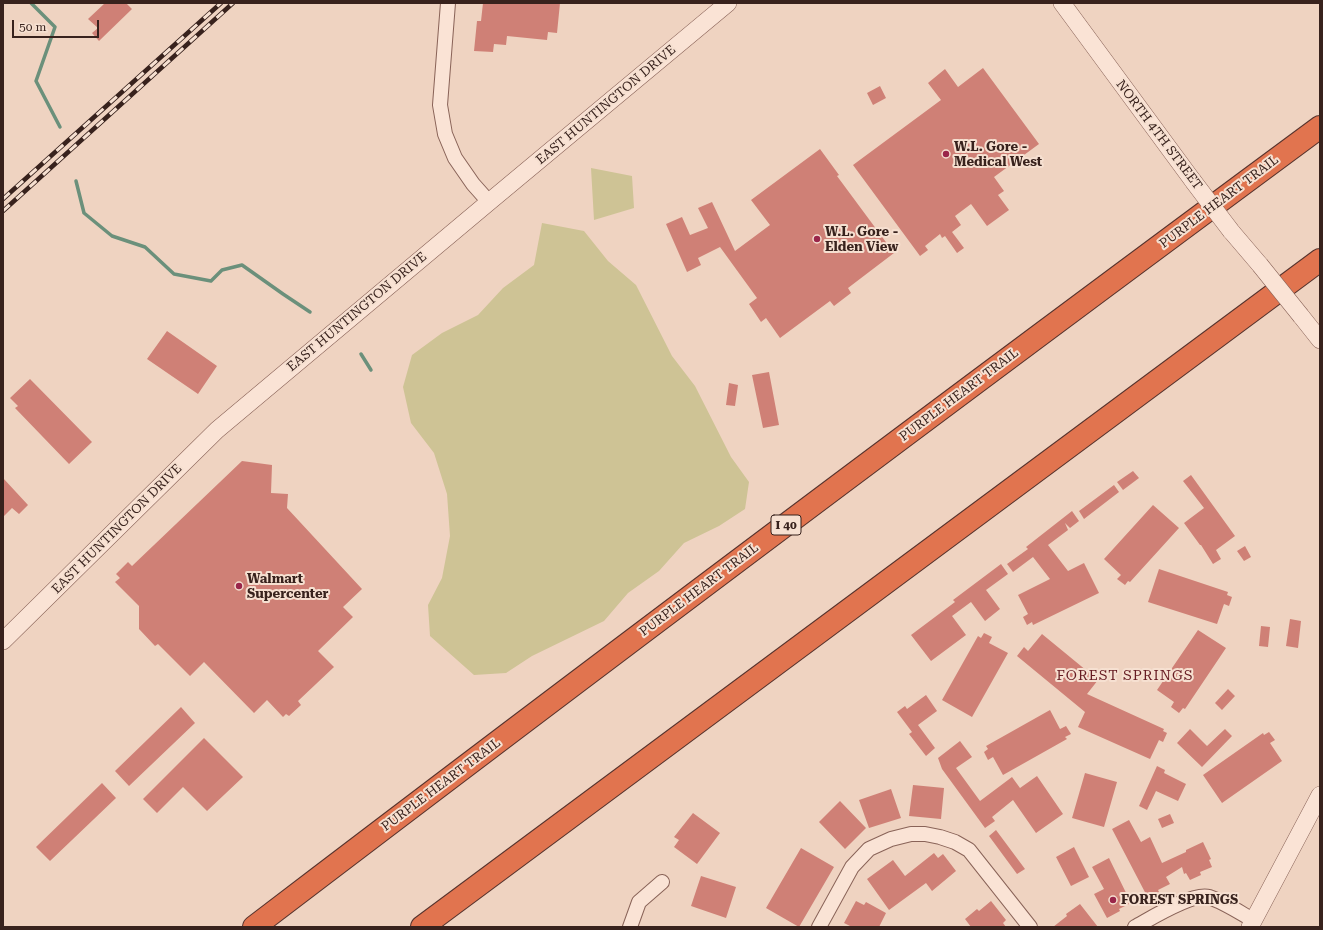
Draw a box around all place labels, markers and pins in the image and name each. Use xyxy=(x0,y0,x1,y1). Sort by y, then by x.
place label: W.L. Gore - Medical West xyxy=(954,139,1042,170)
marker: W.L. Gore - Medical West xyxy=(941,149,951,159)
place label: W.L. Gore - Elden View xyxy=(825,224,898,255)
marker: W.L. Gore - Elden View xyxy=(812,234,822,244)
place label: Walmart Supercenter xyxy=(247,571,329,602)
marker: Walmart Supercenter xyxy=(234,581,244,591)
place label: FOREST SPRINGS xyxy=(1121,892,1238,908)
marker: FOREST SPRINGS xyxy=(1108,895,1118,905)

